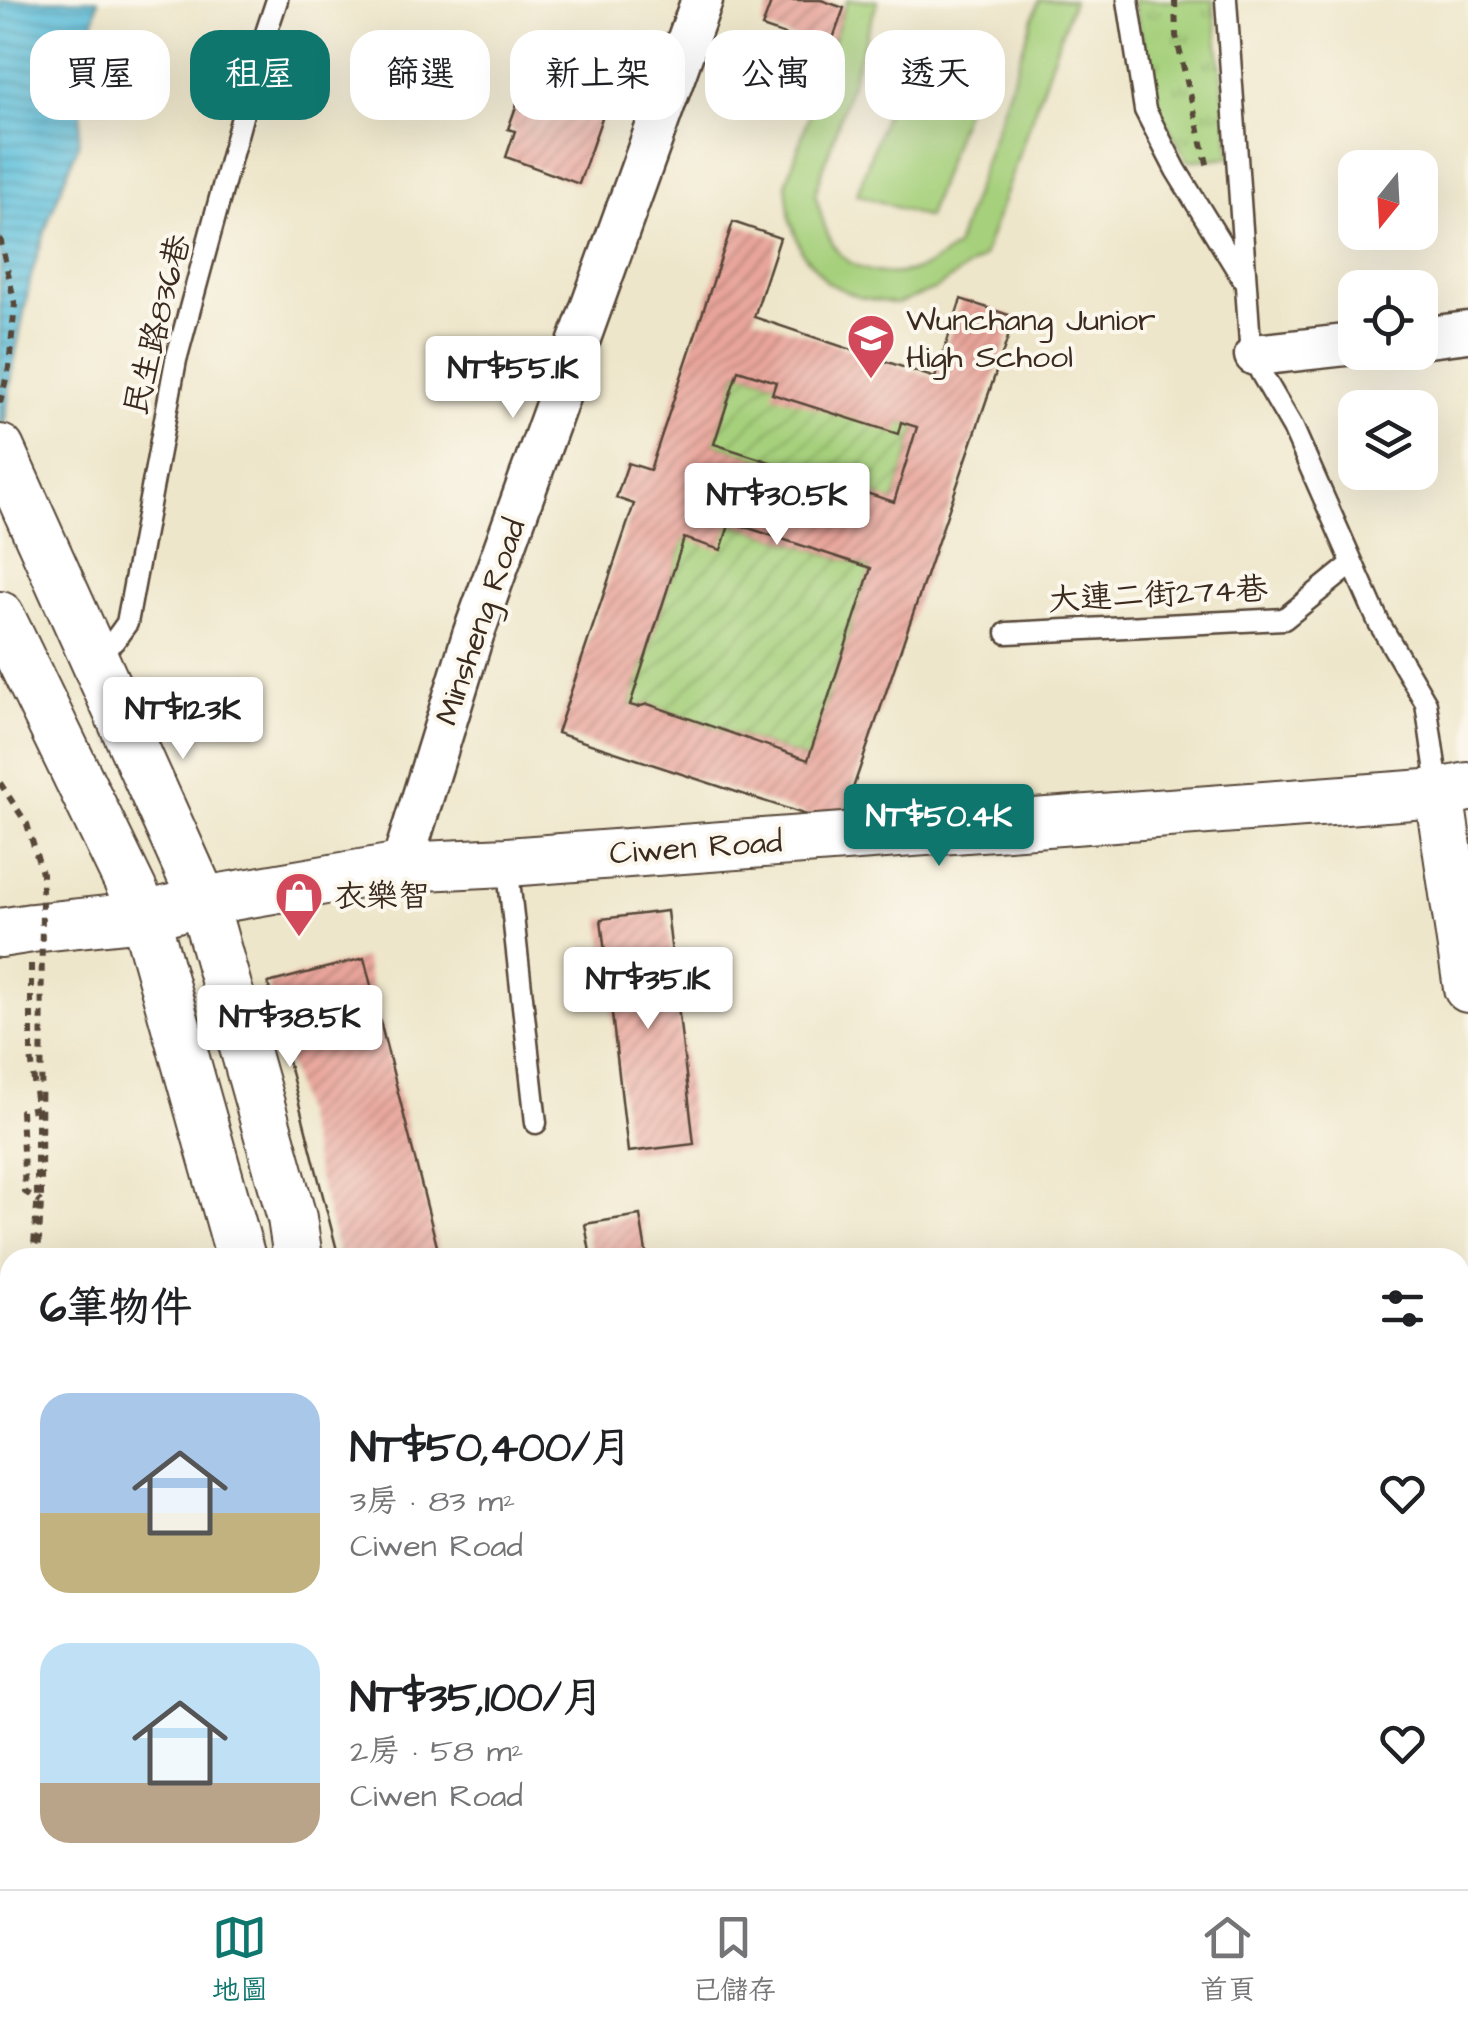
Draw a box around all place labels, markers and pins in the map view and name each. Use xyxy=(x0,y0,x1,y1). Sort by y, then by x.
place label: Wunchang Junior High School xyxy=(906,298,1156,380)
school or university icon: Wunchang Junior High School xyxy=(845,312,897,380)
pin: NT$55.1K xyxy=(410,336,616,421)
pin: NT$30.5K xyxy=(674,463,880,548)
pin: NT$123K xyxy=(91,677,275,762)
pin: NT$50.4K xyxy=(836,784,1042,869)
shop icon: 衣樂智 xyxy=(273,870,325,938)
place label: 衣樂智 xyxy=(334,874,430,919)
pin: NT$35.1K xyxy=(545,947,751,1032)
pin: NT$38.5K xyxy=(187,985,393,1070)

